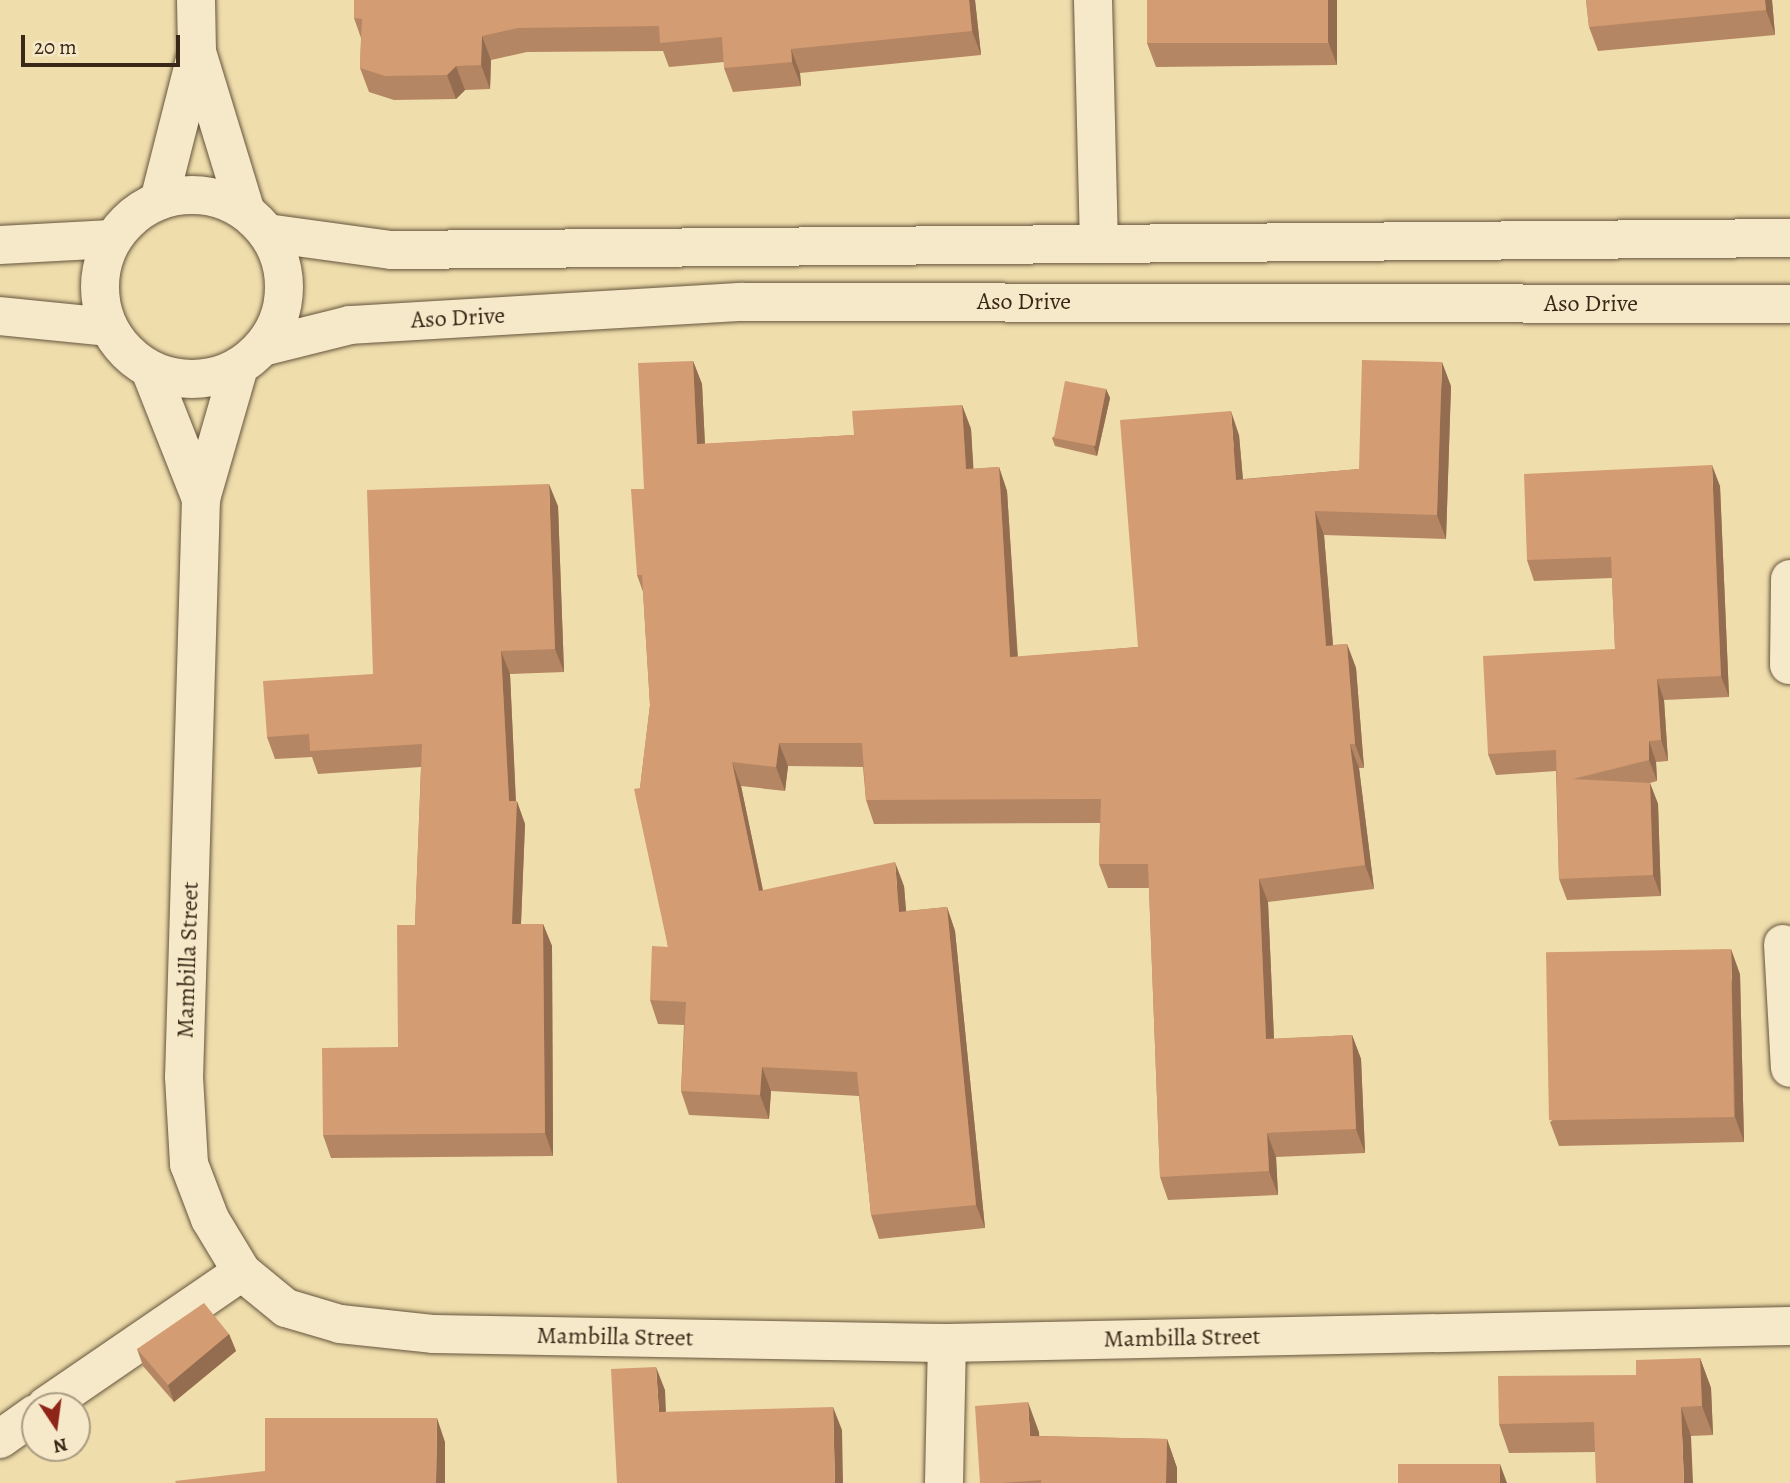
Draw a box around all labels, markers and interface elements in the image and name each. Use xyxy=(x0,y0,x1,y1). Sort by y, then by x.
scale bar xyxy=(24,21,184,65)
text: 20 m xyxy=(34,33,77,61)
street label: Aso Drive xyxy=(977,288,1071,316)
street label: Aso Drive xyxy=(1544,290,1638,318)
street label: Aso Drive xyxy=(410,301,506,335)
street label: Mambilla Street xyxy=(171,881,205,1039)
street label: Mambilla Street xyxy=(536,1321,694,1353)
street label: Mambilla Street xyxy=(1103,1322,1261,1354)
north arrow xyxy=(21,1392,91,1462)
text: N xyxy=(51,1431,70,1460)

